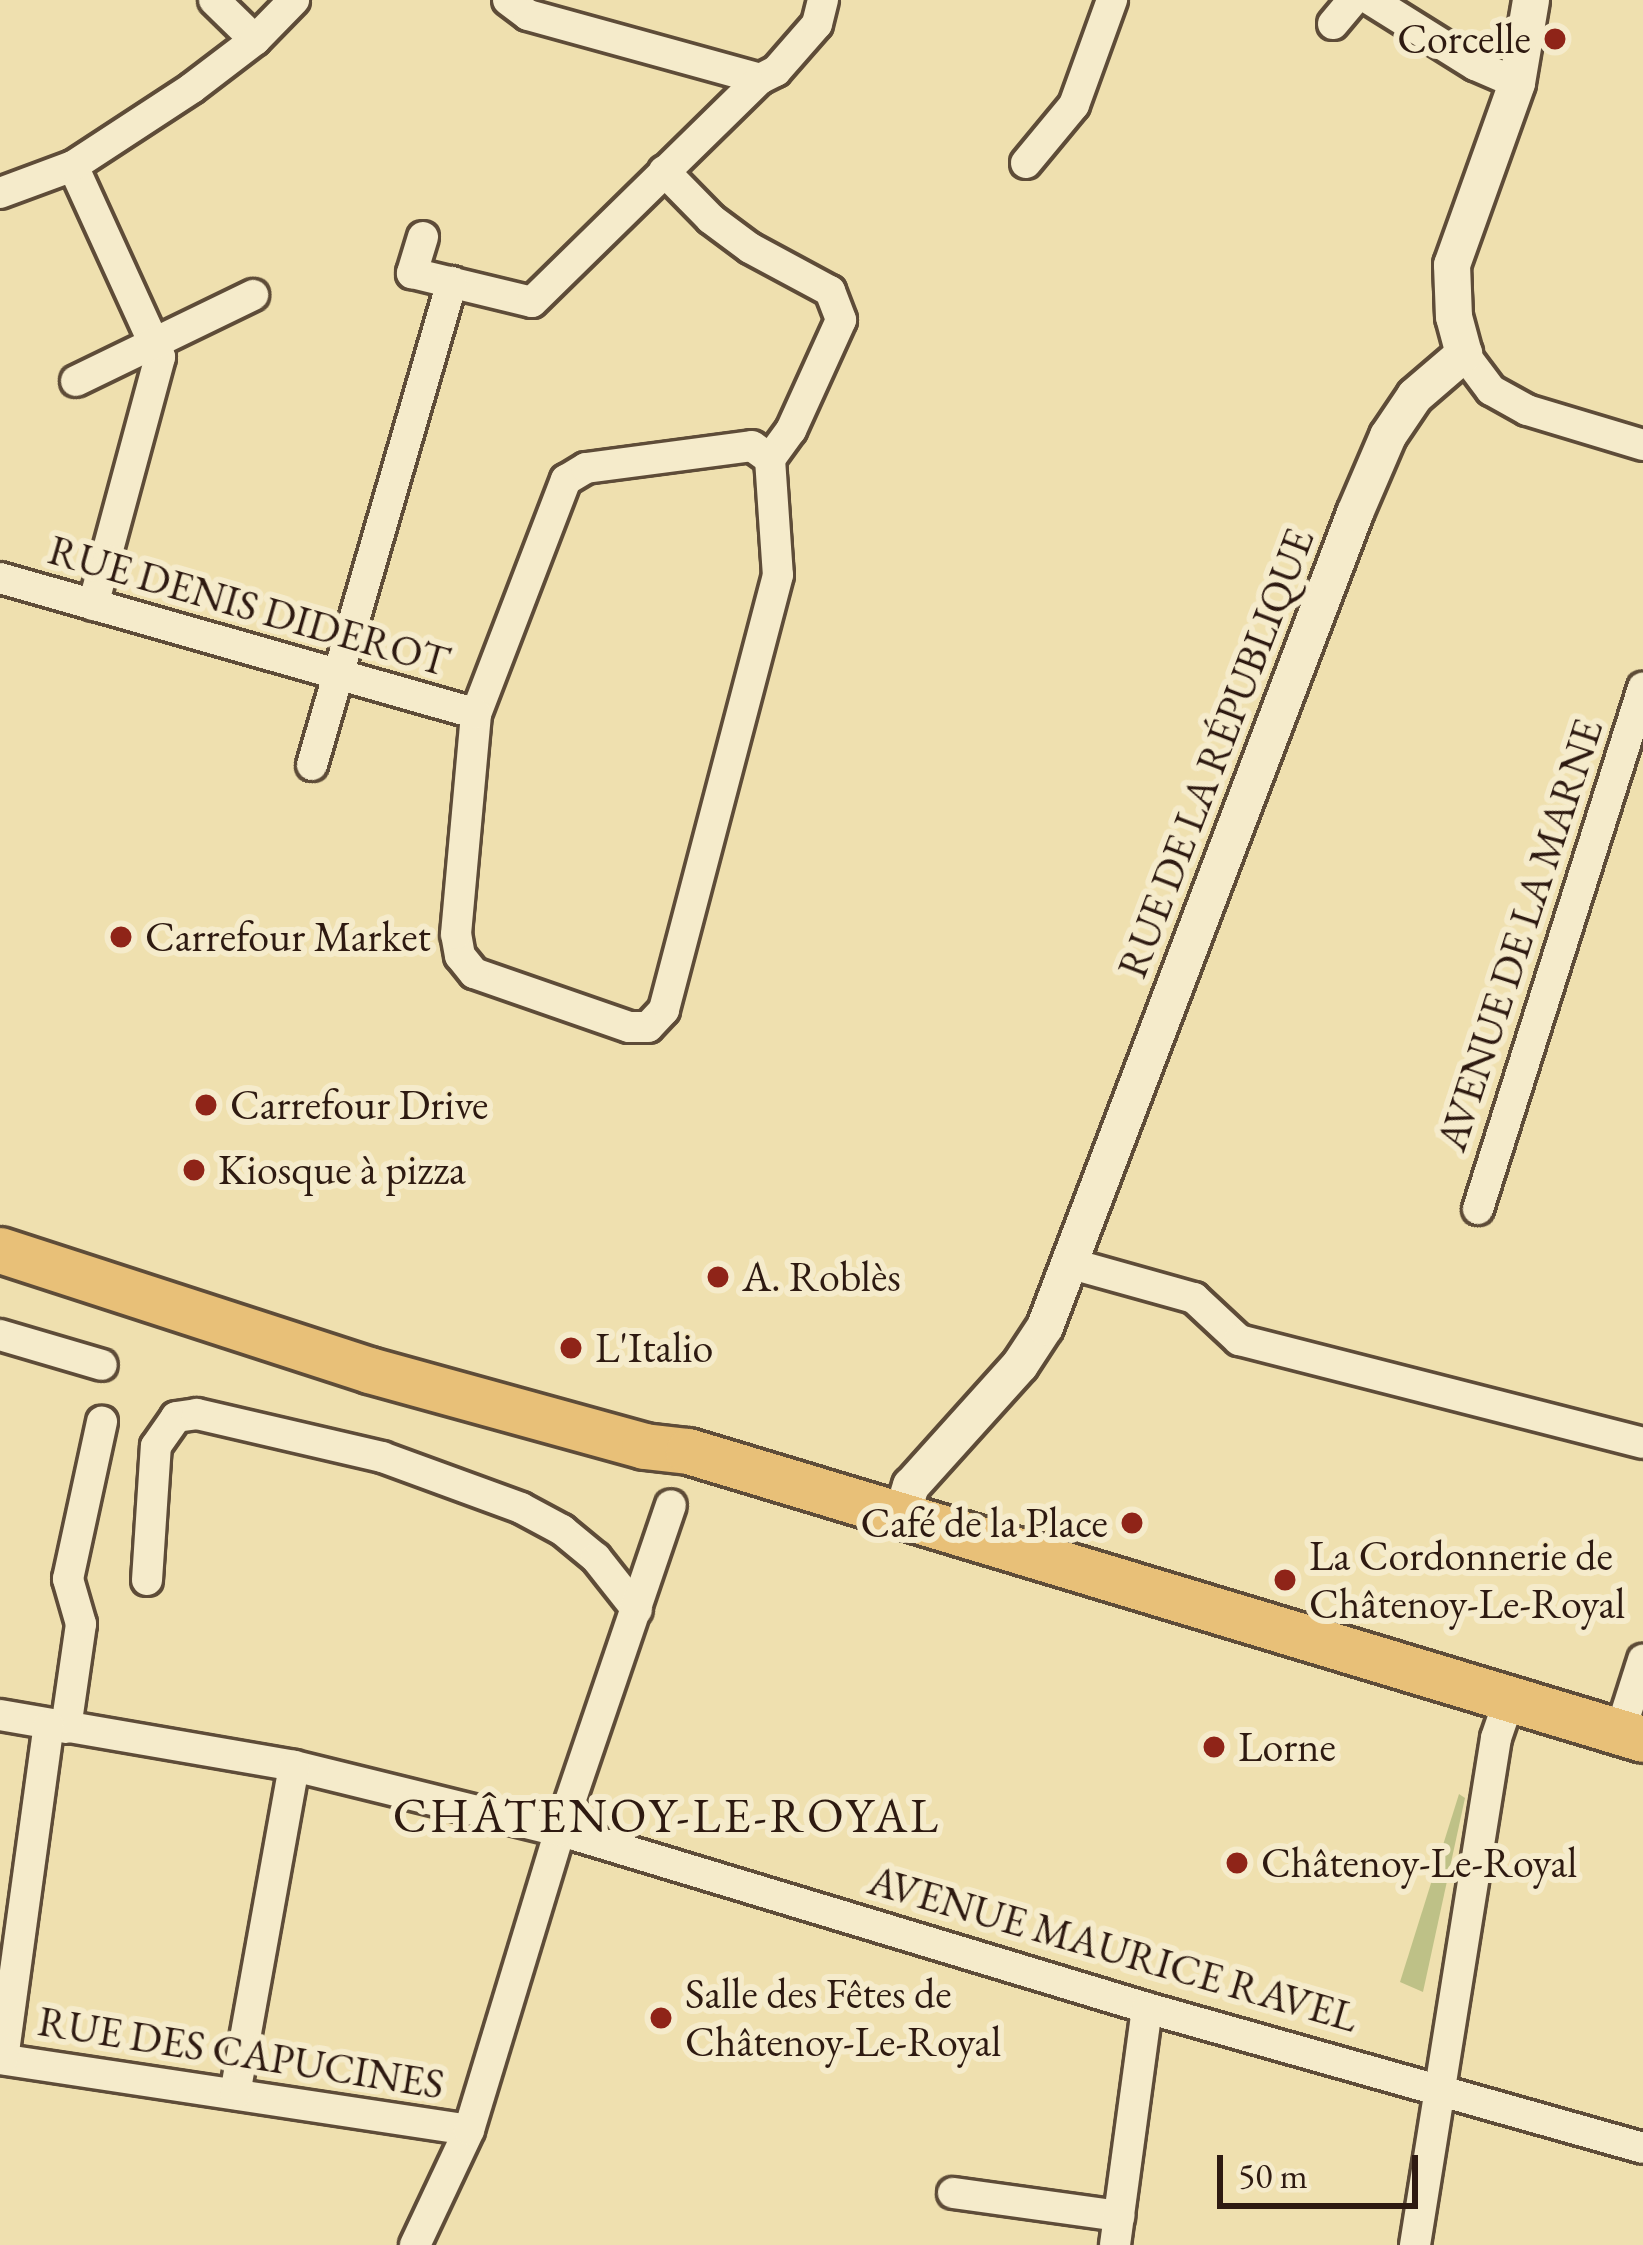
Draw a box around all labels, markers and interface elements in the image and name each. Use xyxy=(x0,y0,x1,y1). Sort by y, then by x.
place label: Corcelle xyxy=(1397,14,1531,64)
marker: Corcelle xyxy=(1542,26,1568,52)
street label: RUE DE LA RÉPUBLIQUE xyxy=(1107,521,1325,985)
street label: RUE DENIS DIDEROT xyxy=(43,525,455,687)
street label: AVENUE DE LA MARNE xyxy=(1426,713,1614,1157)
place label: Carrefour Market xyxy=(145,912,431,962)
marker: Carrefour Market xyxy=(108,924,134,950)
place label: Carrefour Drive xyxy=(230,1080,488,1130)
marker: Carrefour Drive xyxy=(193,1092,219,1118)
place label: Kiosque à pizza xyxy=(218,1145,466,1195)
marker: Kiosque à pizza xyxy=(181,1157,207,1183)
place label: A. Roblès xyxy=(742,1252,901,1302)
marker: A. Roblès xyxy=(705,1264,731,1290)
place label: L'Italio xyxy=(595,1323,713,1373)
marker: L'Italio xyxy=(558,1335,584,1361)
place label: Café de la Place xyxy=(860,1498,1108,1548)
marker: Café de la Place xyxy=(1119,1510,1145,1536)
place label: La Cordonnerie de Châtenoy-Le-Royal xyxy=(1309,1531,1625,1630)
marker: La Cordonnerie de Châtenoy-Le-Royal xyxy=(1272,1567,1298,1593)
place label: Lorne xyxy=(1238,1722,1336,1772)
marker: Lorne xyxy=(1201,1734,1227,1760)
district label: CHÂTENOY-LE-ROYAL xyxy=(393,1787,941,1845)
place label: Châtenoy-Le-Royal xyxy=(1261,1838,1577,1888)
marker: Châtenoy-Le-Royal xyxy=(1224,1850,1250,1876)
street label: AVENUE MAURICE RAVEL xyxy=(863,1855,1363,2043)
place label: Salle des Fêtes de Châtenoy-Le-Royal xyxy=(685,1969,1001,2068)
street label: RUE DES CAPUCINES xyxy=(35,1996,447,2110)
marker: Salle des Fêtes de Châtenoy-Le-Royal xyxy=(648,2005,674,2031)
scale bar xyxy=(1223,2131,1424,2205)
text: 50 m xyxy=(1238,2152,1308,2199)

